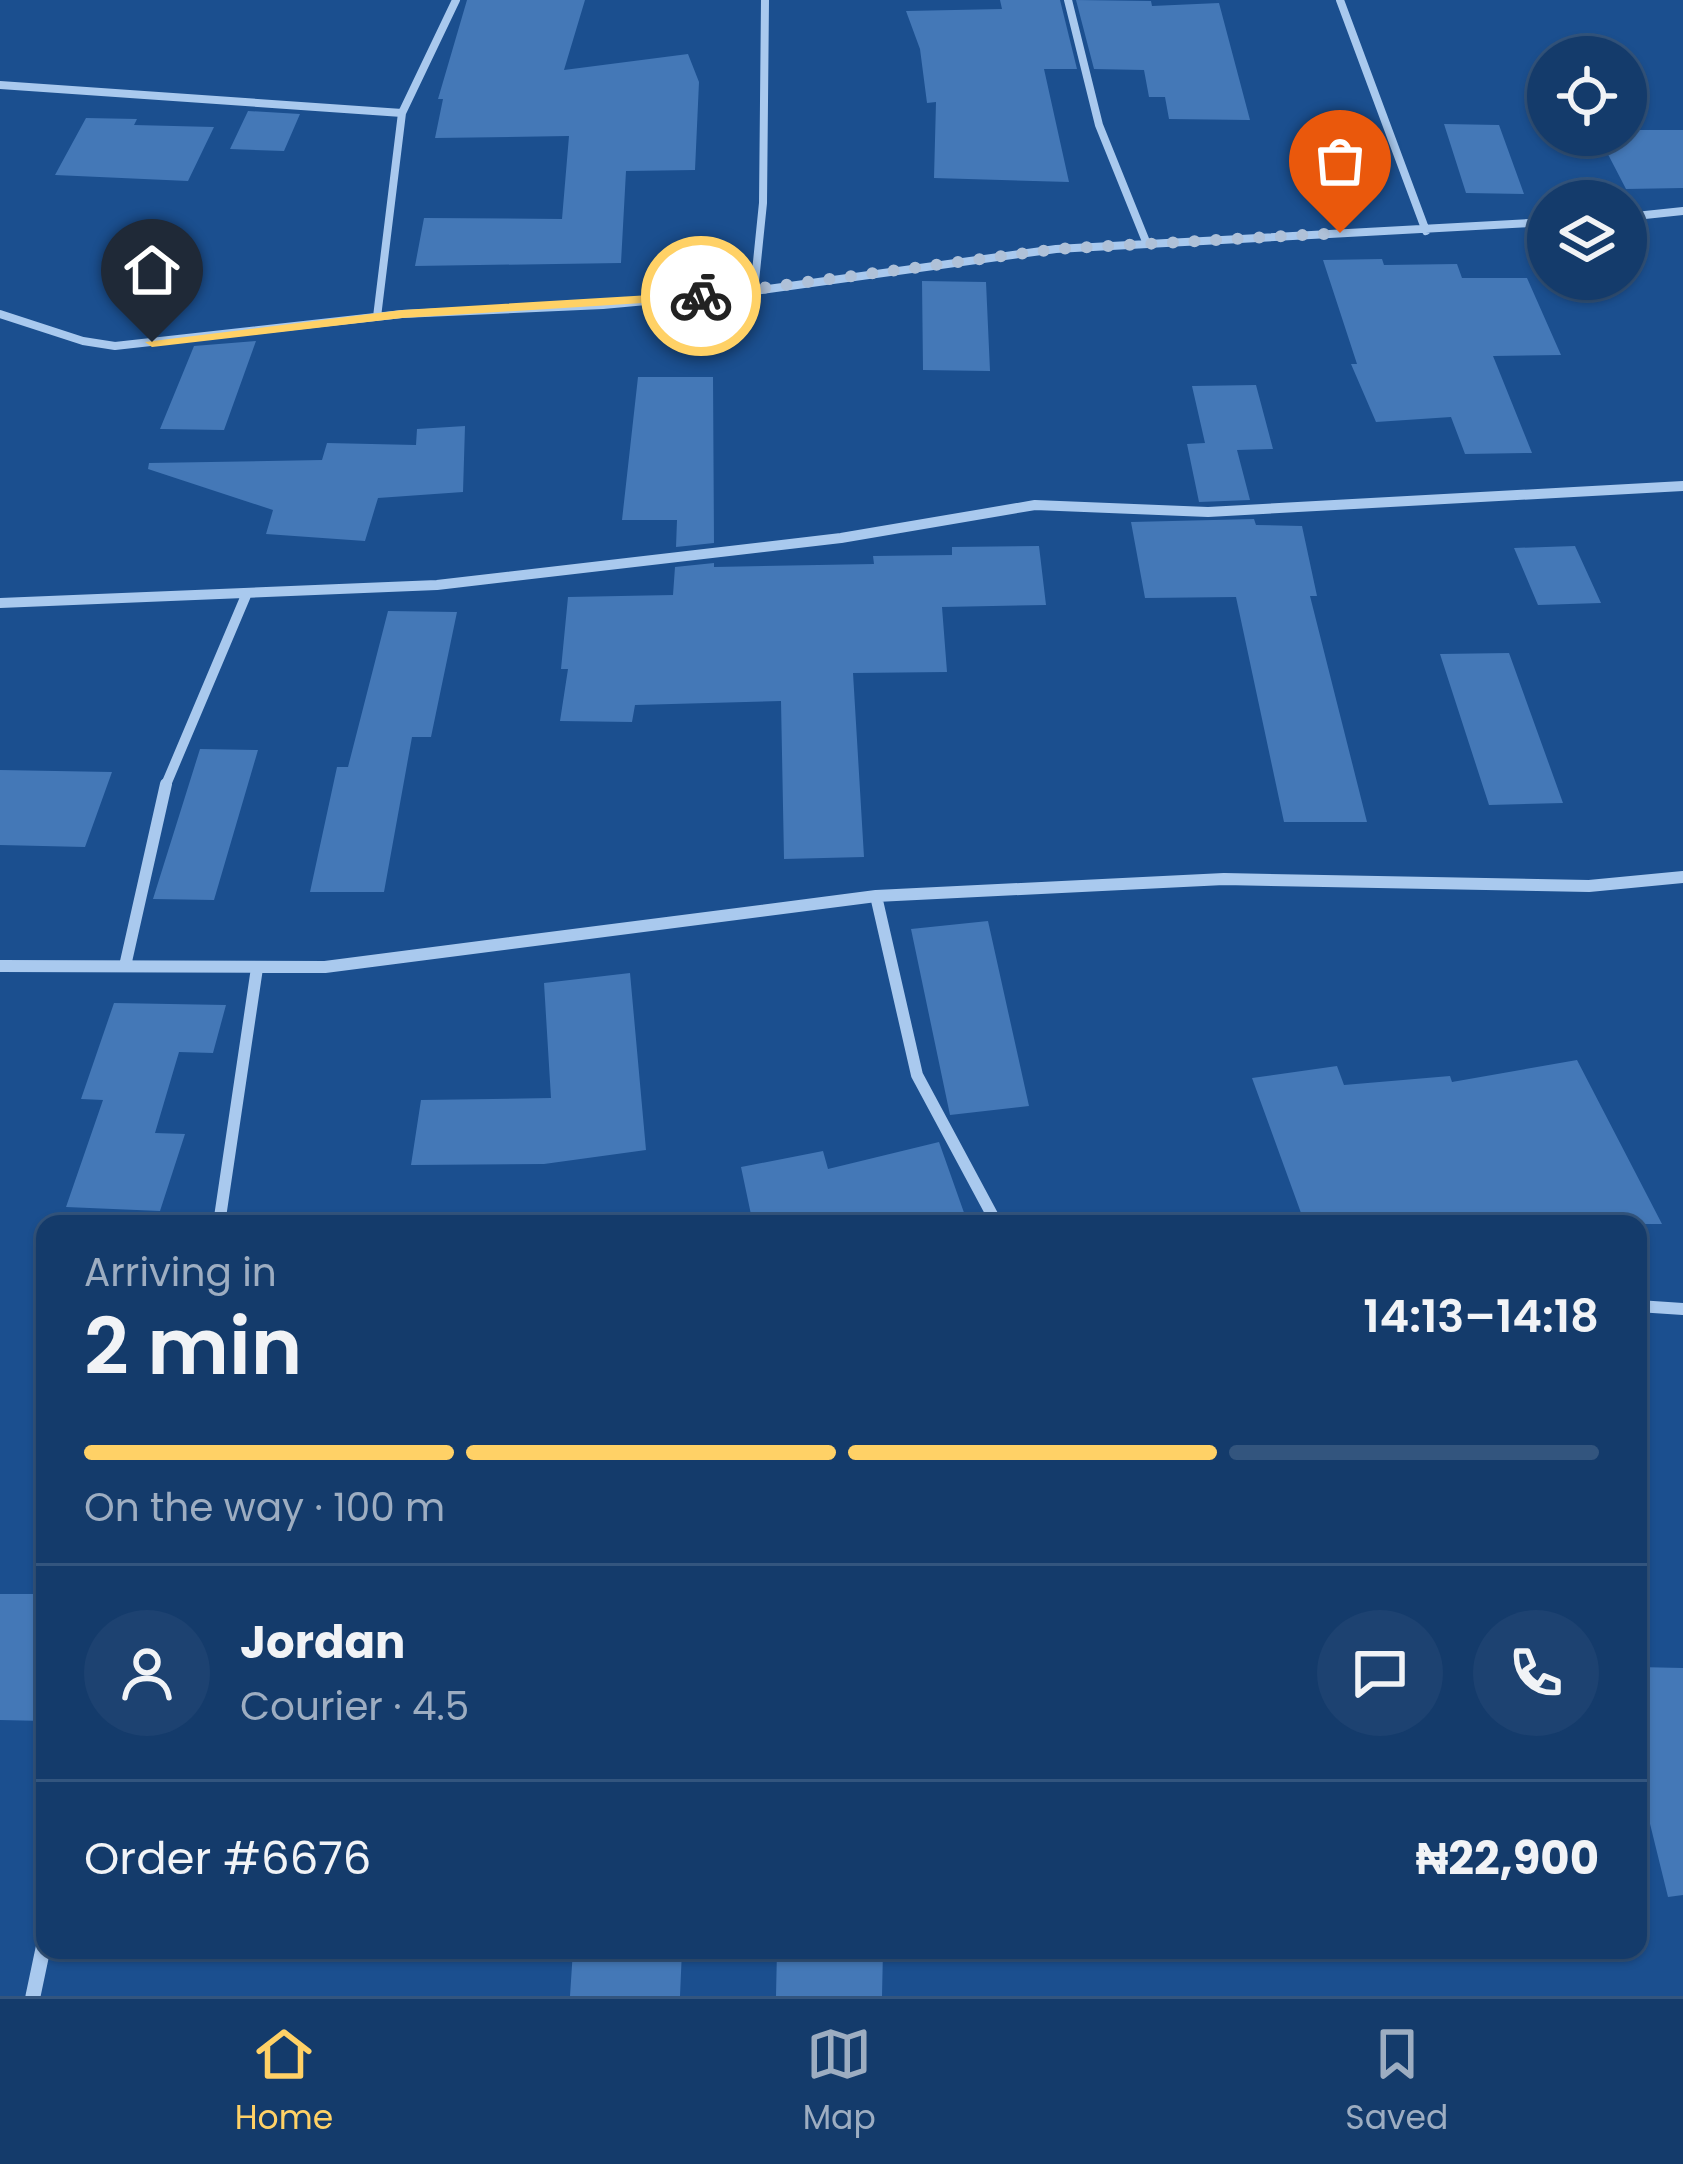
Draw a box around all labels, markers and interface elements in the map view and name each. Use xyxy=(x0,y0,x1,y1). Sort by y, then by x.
map controls xyxy=(1527,36,1647,300)
button: locate xyxy=(1527,36,1647,156)
pin xyxy=(1289,110,1391,233)
icon: bag xyxy=(1307,128,1373,194)
button: layers xyxy=(1527,180,1647,300)
pin xyxy=(101,219,203,342)
courier xyxy=(641,236,761,356)
icon: home xyxy=(119,237,185,303)
icon: bike xyxy=(668,263,734,329)
text: Arriving in xyxy=(84,1245,277,1300)
text: 14:13–14:18 xyxy=(1363,1285,1599,1348)
text: 2 min xyxy=(84,1292,302,1401)
text: On the way · 100 m xyxy=(84,1480,445,1535)
button: person xyxy=(84,1610,210,1736)
button: chat xyxy=(1317,1610,1443,1736)
button: phone xyxy=(1473,1610,1599,1736)
text: Jordan xyxy=(240,1611,405,1674)
text: Courier · 4.5 xyxy=(240,1679,469,1734)
text: Order #6676 xyxy=(84,1827,371,1890)
text: ₦22,900 xyxy=(1416,1827,1599,1890)
tab: Home xyxy=(235,2021,333,2143)
tab: Map xyxy=(803,2021,876,2143)
tab: Saved xyxy=(1345,2021,1448,2143)

